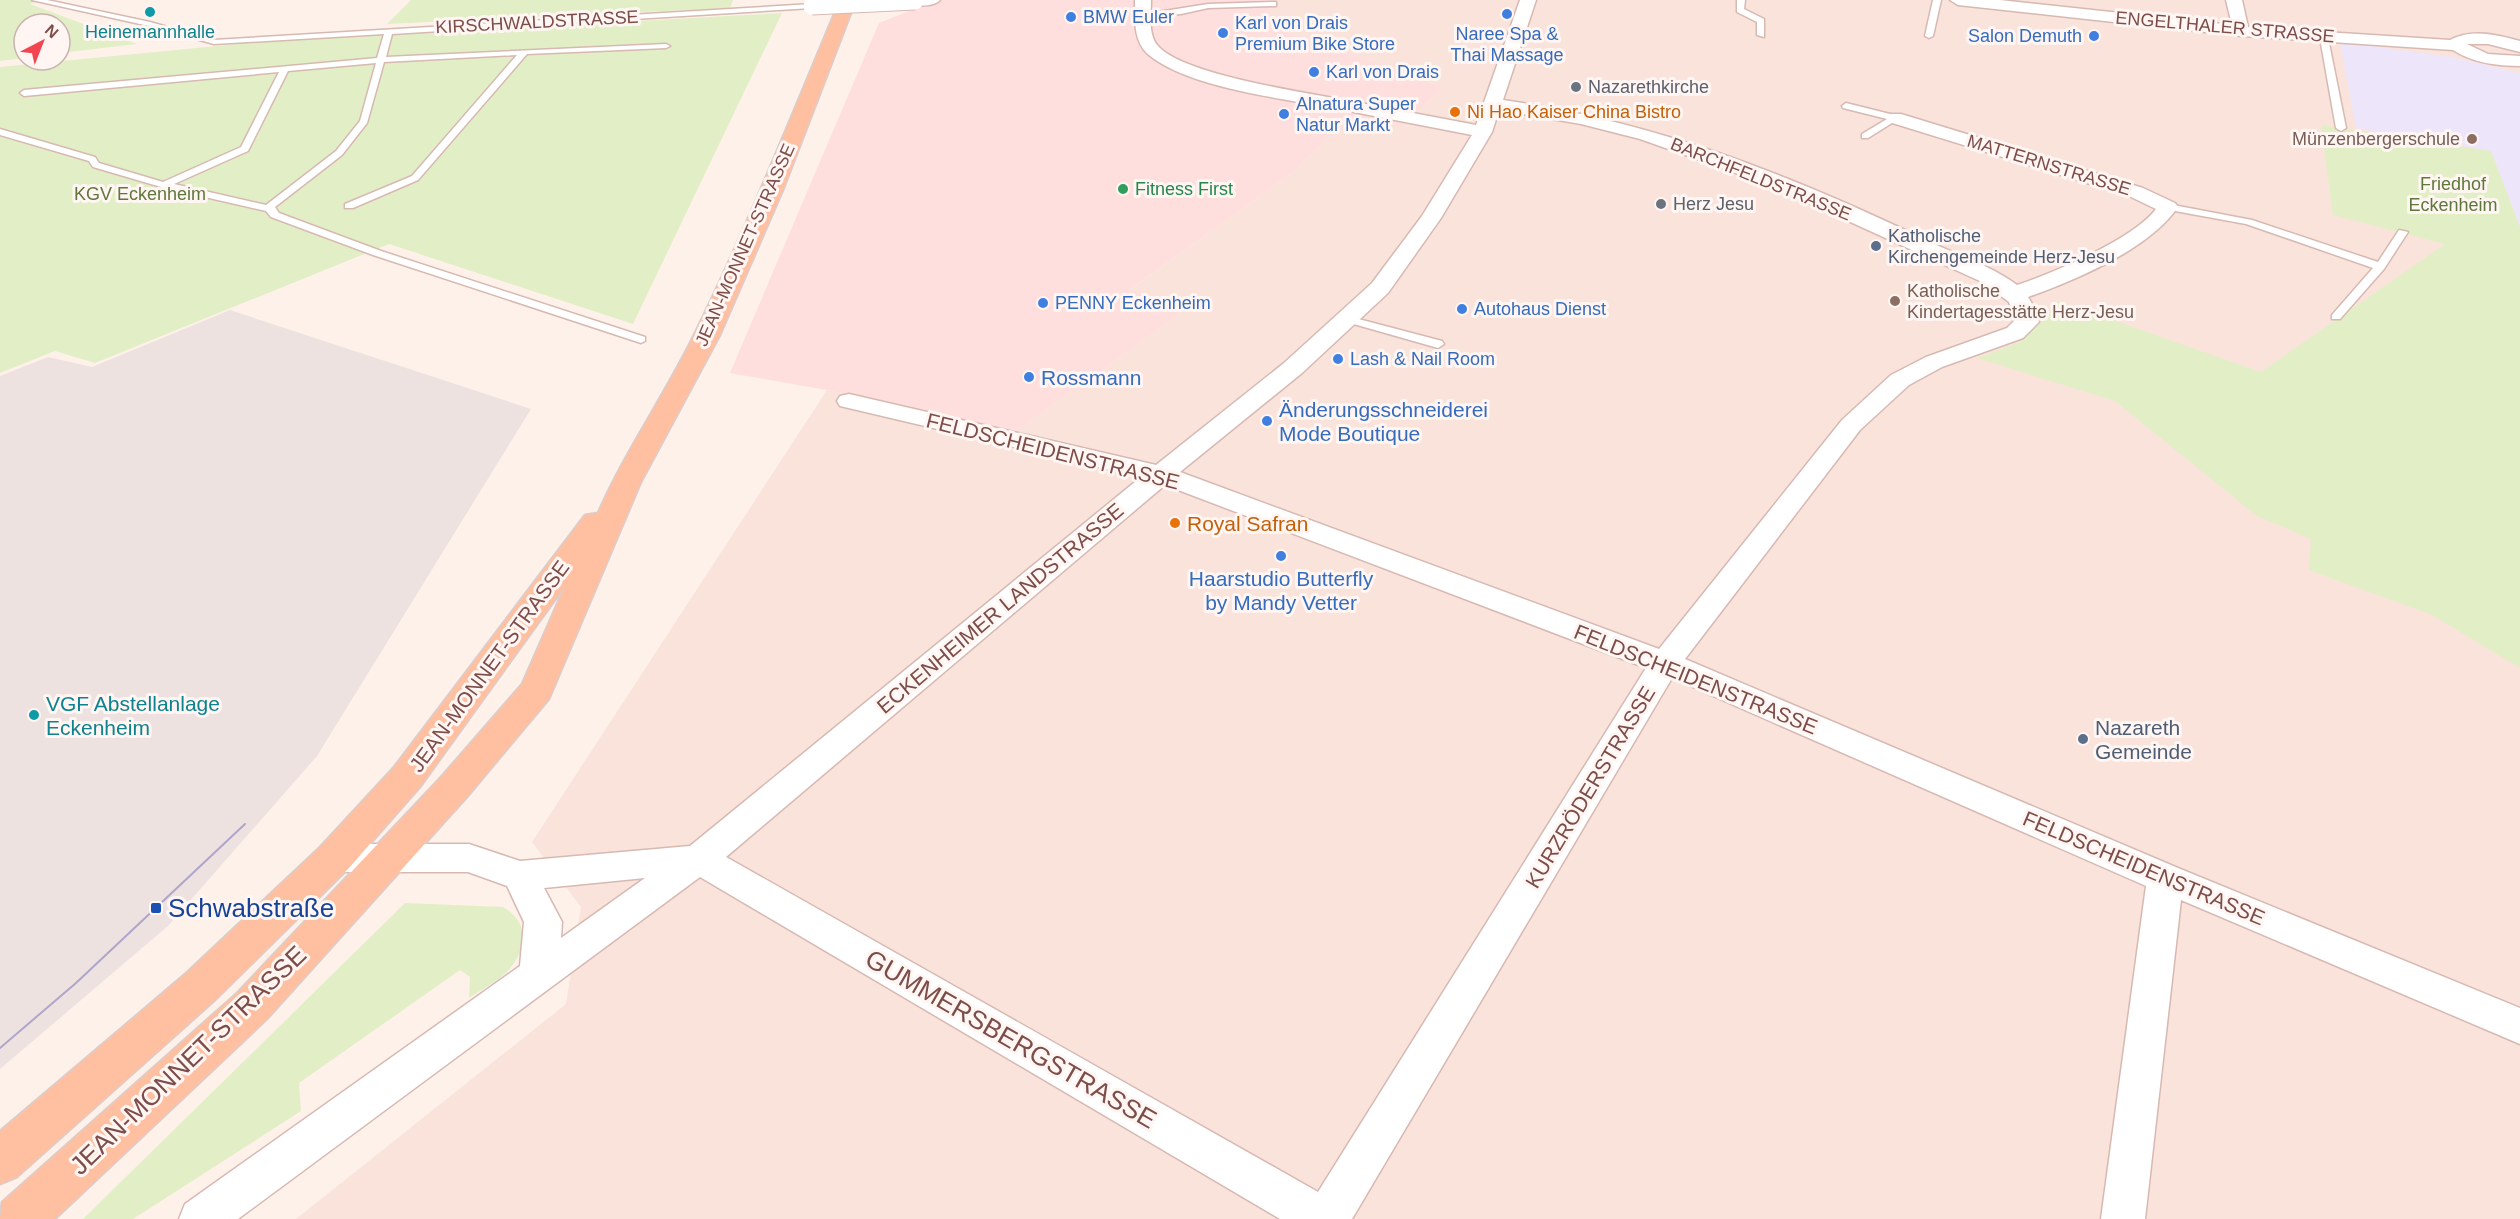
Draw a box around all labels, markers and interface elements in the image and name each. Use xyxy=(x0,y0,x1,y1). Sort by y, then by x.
marker: Heinemannhalle xyxy=(143,5,157,19)
street label: KIRSCHWALDSTRASSE xyxy=(435,7,639,37)
place label: BMW Euler xyxy=(1083,7,1174,27)
marker: Naree Spa & Thai Massage xyxy=(1500,7,1514,21)
street label: ENGELTHALER STRASSE xyxy=(2115,7,2335,47)
marker: BMW Euler xyxy=(1064,10,1078,24)
north arrow xyxy=(12,12,72,72)
place label: Karl von Drais Premium Bike Store xyxy=(1235,13,1395,54)
text: N xyxy=(42,21,62,41)
place label: Heinemannhalle xyxy=(85,22,215,42)
place label: Naree Spa & Thai Massage xyxy=(1450,24,1564,65)
marker: Karl von Drais Premium Bike Store xyxy=(1216,26,1230,40)
place label: Salon Demuth xyxy=(1968,26,2082,46)
marker: Salon Demuth xyxy=(2087,29,2101,43)
place label: Karl von Drais xyxy=(1326,62,1439,82)
marker: Karl von Drais xyxy=(1307,65,1321,79)
place label: Nazarethkirche xyxy=(1588,77,1709,97)
marker: Nazarethkirche xyxy=(1569,80,1583,94)
place label: Alnatura Super Natur Markt xyxy=(1296,94,1416,135)
place label: Ni Hao Kaiser China Bistro xyxy=(1467,102,1681,122)
marker: Ni Hao Kaiser China Bistro xyxy=(1448,105,1462,119)
marker: Alnatura Super Natur Markt xyxy=(1277,107,1291,121)
place label: Münzenbergerschule xyxy=(2292,129,2460,149)
street label: MATTERNSTRASSE xyxy=(1965,131,2133,199)
marker: Münzenbergerschule xyxy=(2465,132,2479,146)
street label: BARCHFELDSTRASSE xyxy=(1668,134,1854,224)
street label: JEAN-MONNET-STRASSE xyxy=(691,141,799,349)
park label: Friedhof Eckenheim xyxy=(2408,174,2498,215)
place label: Fitness First xyxy=(1135,179,1233,199)
marker: Fitness First xyxy=(1116,182,1130,196)
park label: KGV Eckenheim xyxy=(74,184,206,204)
place label: Herz Jesu xyxy=(1673,194,1754,214)
marker: Herz Jesu xyxy=(1654,197,1668,211)
place label: Katholische Kirchengemeinde Herz-Jesu xyxy=(1888,226,2115,267)
marker: Katholische Kirchengemeinde Herz-Jesu xyxy=(1869,239,1883,253)
place label: Katholische Kindertagesstätte Herz-Jesu xyxy=(1907,281,2134,322)
place label: PENNY Eckenheim xyxy=(1055,293,1211,313)
marker: Katholische Kindertagesstätte Herz-Jesu xyxy=(1888,294,1902,308)
marker: PENNY Eckenheim xyxy=(1036,296,1050,310)
place label: Autohaus Dienst xyxy=(1474,299,1606,319)
marker: Autohaus Dienst xyxy=(1455,302,1469,316)
place label: Lash & Nail Room xyxy=(1350,349,1495,369)
marker: Lash & Nail Room xyxy=(1331,352,1345,366)
place label: Rossmann xyxy=(1041,366,1141,389)
marker: Rossmann xyxy=(1022,370,1036,384)
place label: Änderungsschneiderei Mode Boutique xyxy=(1279,398,1488,445)
street label: FELDSCHEIDENSTRASSE xyxy=(924,408,1182,494)
marker: Änderungsschneiderei Mode Boutique xyxy=(1260,414,1274,428)
street label: ECKENHEIMER LANDSTRASSE xyxy=(872,498,1128,718)
place label: Royal Safran xyxy=(1187,512,1308,535)
marker: Royal Safran xyxy=(1168,516,1182,530)
marker: Haarstudio Butterfly by Mandy Vetter xyxy=(1274,549,1288,563)
street label: JEAN-MONNET-STRASSE xyxy=(405,556,573,776)
place label: Haarstudio Butterfly by Mandy Vetter xyxy=(1189,567,1374,614)
street label: FELDSCHEIDENSTRASSE xyxy=(1571,620,1821,738)
street label: KURZRÖDERSTRASSE xyxy=(1521,682,1659,892)
place label: VGF Abstellanlage Eckenheim xyxy=(46,692,220,739)
marker: VGF Abstellanlage Eckenheim xyxy=(27,708,41,722)
place label: Nazareth Gemeinde xyxy=(2095,716,2192,763)
marker: Nazareth Gemeinde xyxy=(2076,732,2090,746)
street label: FELDSCHEIDENSTRASSE xyxy=(2020,807,2268,929)
place label: Schwabstraße xyxy=(168,893,334,923)
marker: Schwabstraße xyxy=(149,901,163,915)
street label: JEAN-MONNET-STRASSE xyxy=(64,939,312,1181)
street label: GUMMERSBERGSTRASSE xyxy=(860,943,1162,1135)

